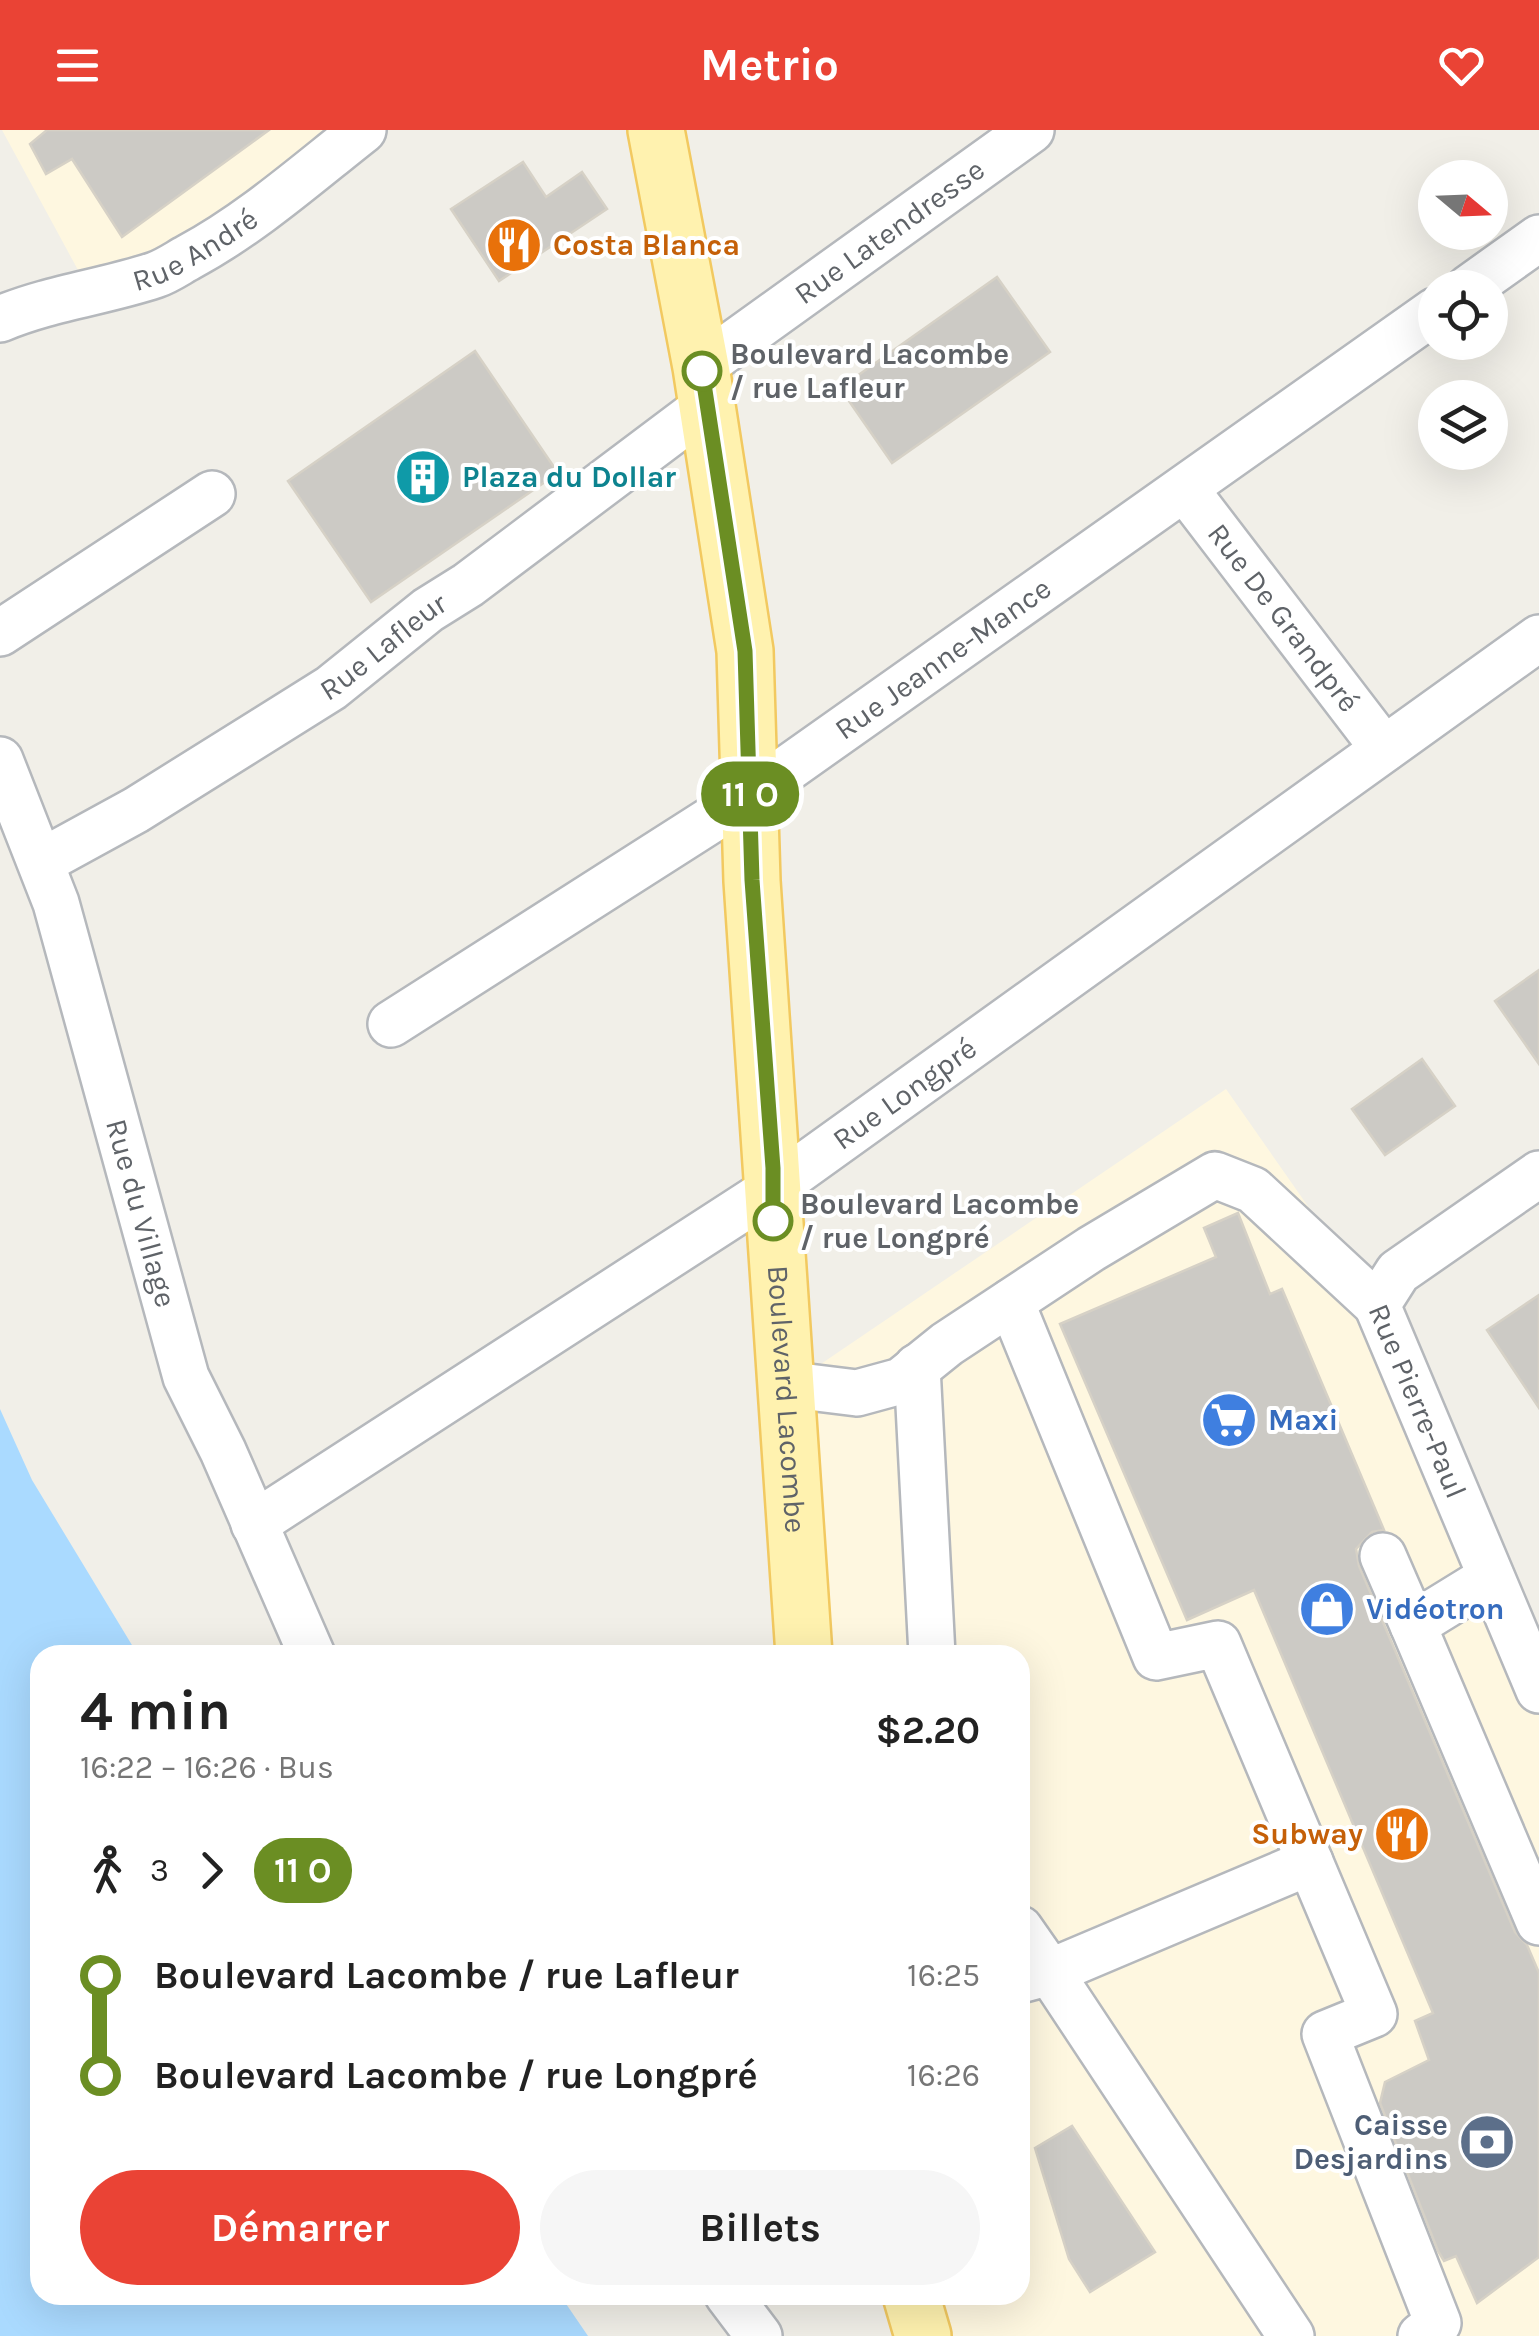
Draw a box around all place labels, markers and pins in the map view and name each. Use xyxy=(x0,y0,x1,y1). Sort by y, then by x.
restaurant icon: Costa Blanca xyxy=(484,215,544,275)
place label: Costa Blanca xyxy=(553,227,740,263)
place label: Boulevard Lacombe / rue Lafleur xyxy=(730,336,1009,406)
marker: Boulevard Lacombe / rue Lafleur xyxy=(683,352,721,390)
building icon: Plaza du Dollar xyxy=(393,447,453,507)
place label: Plaza du Dollar xyxy=(462,459,676,495)
place label: Boulevard Lacombe / rue Longpré xyxy=(800,1186,1079,1256)
marker: Boulevard Lacombe / rue Longpré xyxy=(754,1202,792,1240)
supermarket icon: Maxi xyxy=(1199,1390,1259,1450)
place label: Maxi xyxy=(1268,1402,1338,1438)
shop icon: Vidéotron xyxy=(1297,1579,1357,1639)
place label: Vidéotron xyxy=(1366,1591,1505,1627)
restaurant icon: Subway xyxy=(1372,1804,1432,1864)
place label: Subway xyxy=(1251,1816,1363,1852)
place label: Caisse Desjardins xyxy=(1294,2107,1448,2177)
bank icon: Caisse Desjardins xyxy=(1457,2112,1517,2172)

